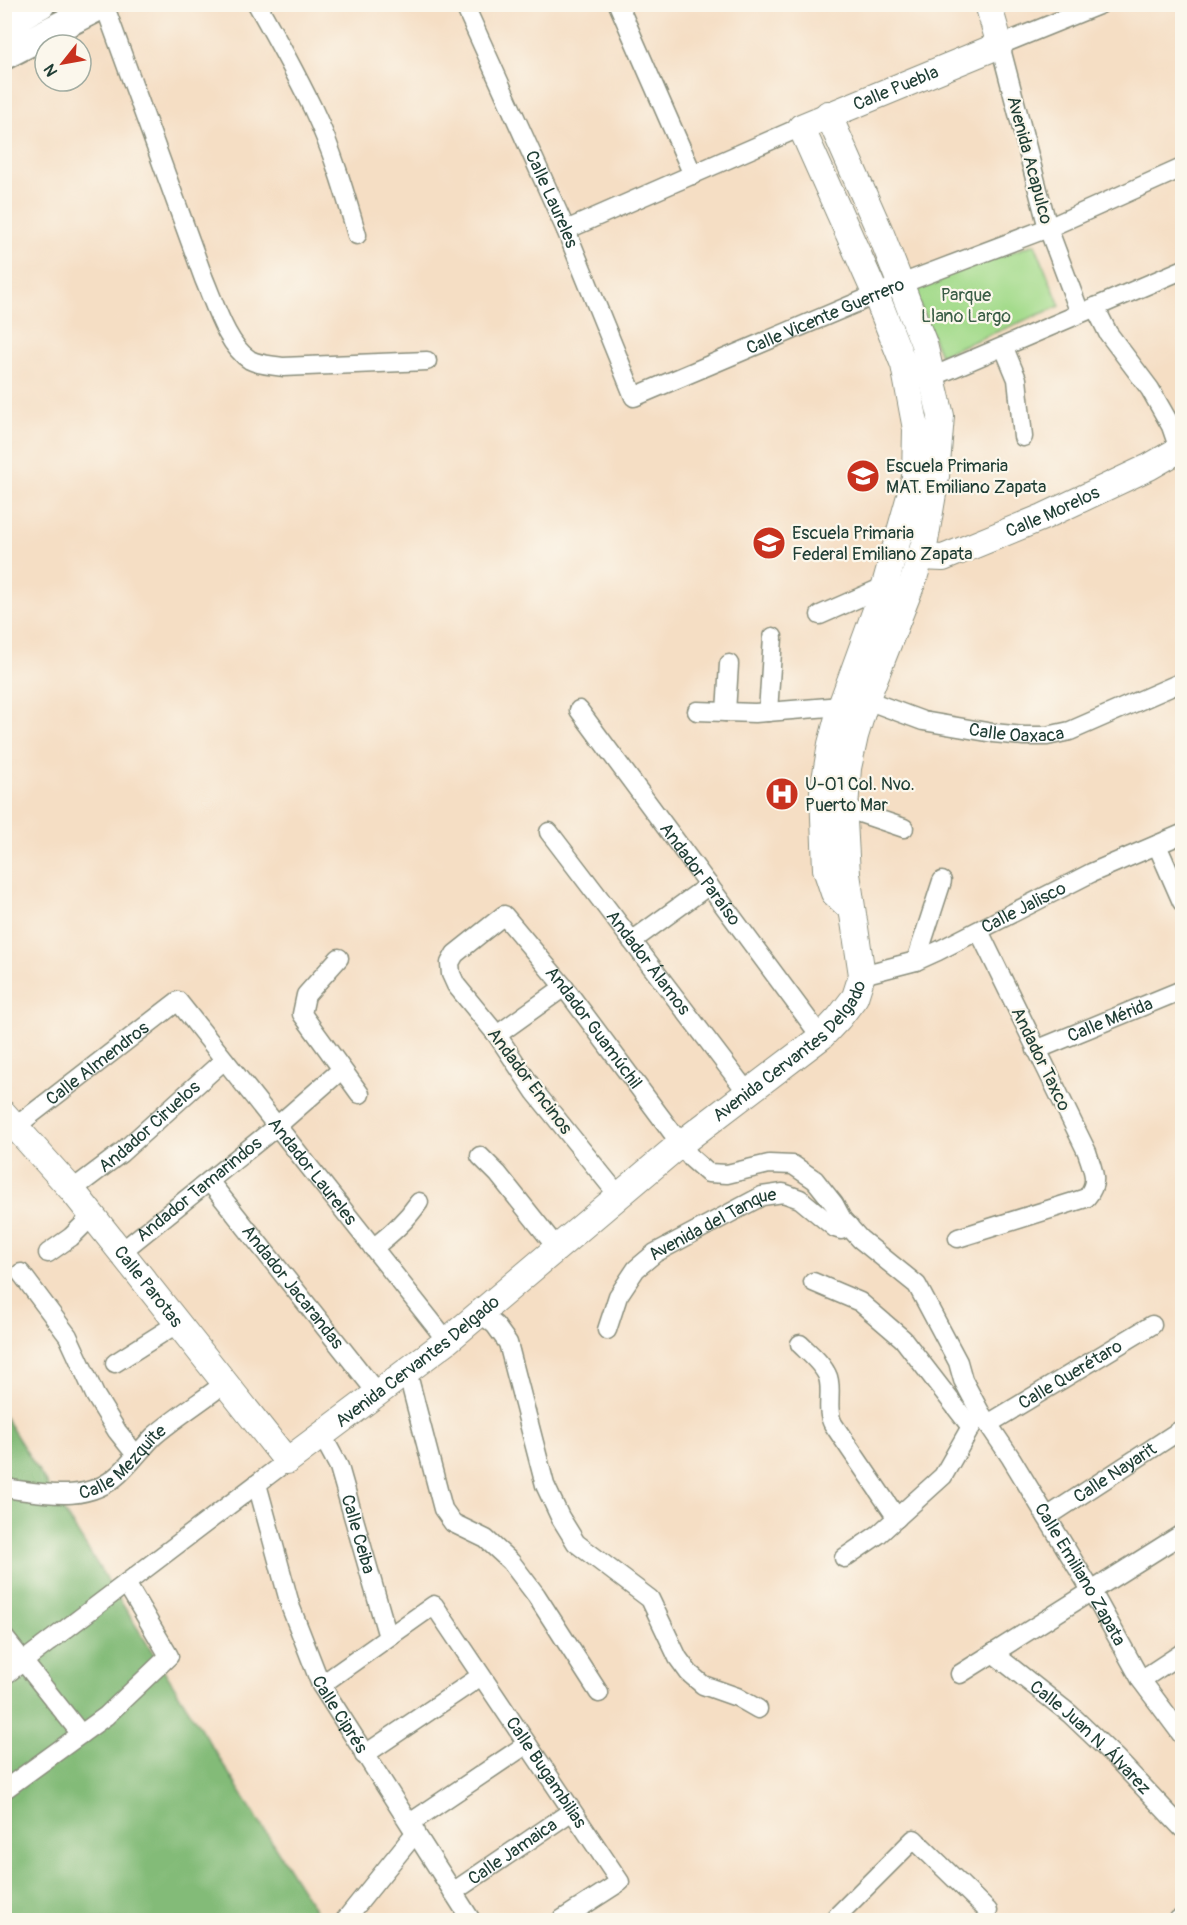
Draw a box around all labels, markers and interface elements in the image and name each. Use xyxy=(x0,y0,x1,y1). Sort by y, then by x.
north arrow xyxy=(33,33,93,93)
text: N xyxy=(40,60,62,80)
street label: Calle Puebla xyxy=(850,61,942,116)
street label: Avenida Acapulco xyxy=(1001,94,1058,227)
street label: Calle Laureles xyxy=(520,147,583,251)
street label: Calle Vicente Guerrero xyxy=(743,273,908,360)
park label: Parque Llano Largo xyxy=(921,284,1011,328)
place label: Escuela Primaria MAT. Emiliano Zapata xyxy=(886,455,1046,499)
school or university icon: Escuela Primaria MAT. Emiliano Zapata xyxy=(845,458,881,494)
street label: Calle Morelos xyxy=(1002,481,1103,543)
place label: Escuela Primaria Federal Emiliano Zapata xyxy=(792,522,973,566)
school or university icon: Escuela Primaria Federal Emiliano Zapata xyxy=(751,525,787,561)
street label: Calle Oaxaca xyxy=(967,718,1066,748)
place label: U-01 Col. Nvo. Puerto Mar xyxy=(805,773,915,817)
hospital icon: U-01 Col. Nvo. Puerto Mar xyxy=(764,776,800,812)
street label: Andador Paraíso xyxy=(654,818,746,931)
street label: Calle Jalisco xyxy=(977,876,1070,939)
street label: Andador Álamos xyxy=(601,906,695,1020)
street label: Andador Guamúchil xyxy=(540,962,647,1094)
street label: Avenida Cervantes Delgado xyxy=(708,978,872,1127)
street label: Calle Mérida xyxy=(1064,992,1156,1048)
street label: Andador Taxco xyxy=(1006,1004,1076,1115)
street label: Calle Almendros xyxy=(41,1017,154,1111)
street label: Andador Encinos xyxy=(482,1023,577,1139)
street label: Andador Ciruelos xyxy=(94,1076,205,1178)
street label: Andador Laureles xyxy=(263,1113,362,1230)
street label: Andador Tamarindos xyxy=(132,1132,267,1247)
street label: Avenida del Tanque xyxy=(644,1183,778,1266)
street label: Andador Jacarandas xyxy=(236,1220,349,1354)
street label: Calle Parotas xyxy=(109,1241,187,1332)
street label: Avenida Cervantes Delgado xyxy=(331,1290,505,1433)
street label: Calle Querétaro xyxy=(1014,1335,1127,1415)
street label: Calle Mezquite xyxy=(77,1419,171,1505)
street label: Calle Nayarit xyxy=(1069,1437,1162,1509)
street label: Calle Ceiba xyxy=(336,1492,380,1576)
street label: Calle Emiliano Zapata xyxy=(1029,1499,1131,1650)
street label: Calle Ciprés xyxy=(307,1673,373,1758)
street label: Calle Juan N. Álvarez xyxy=(1025,1675,1156,1800)
street label: Calle Bugambilias xyxy=(500,1712,592,1833)
street label: Calle Jamaica xyxy=(464,1813,562,1890)

